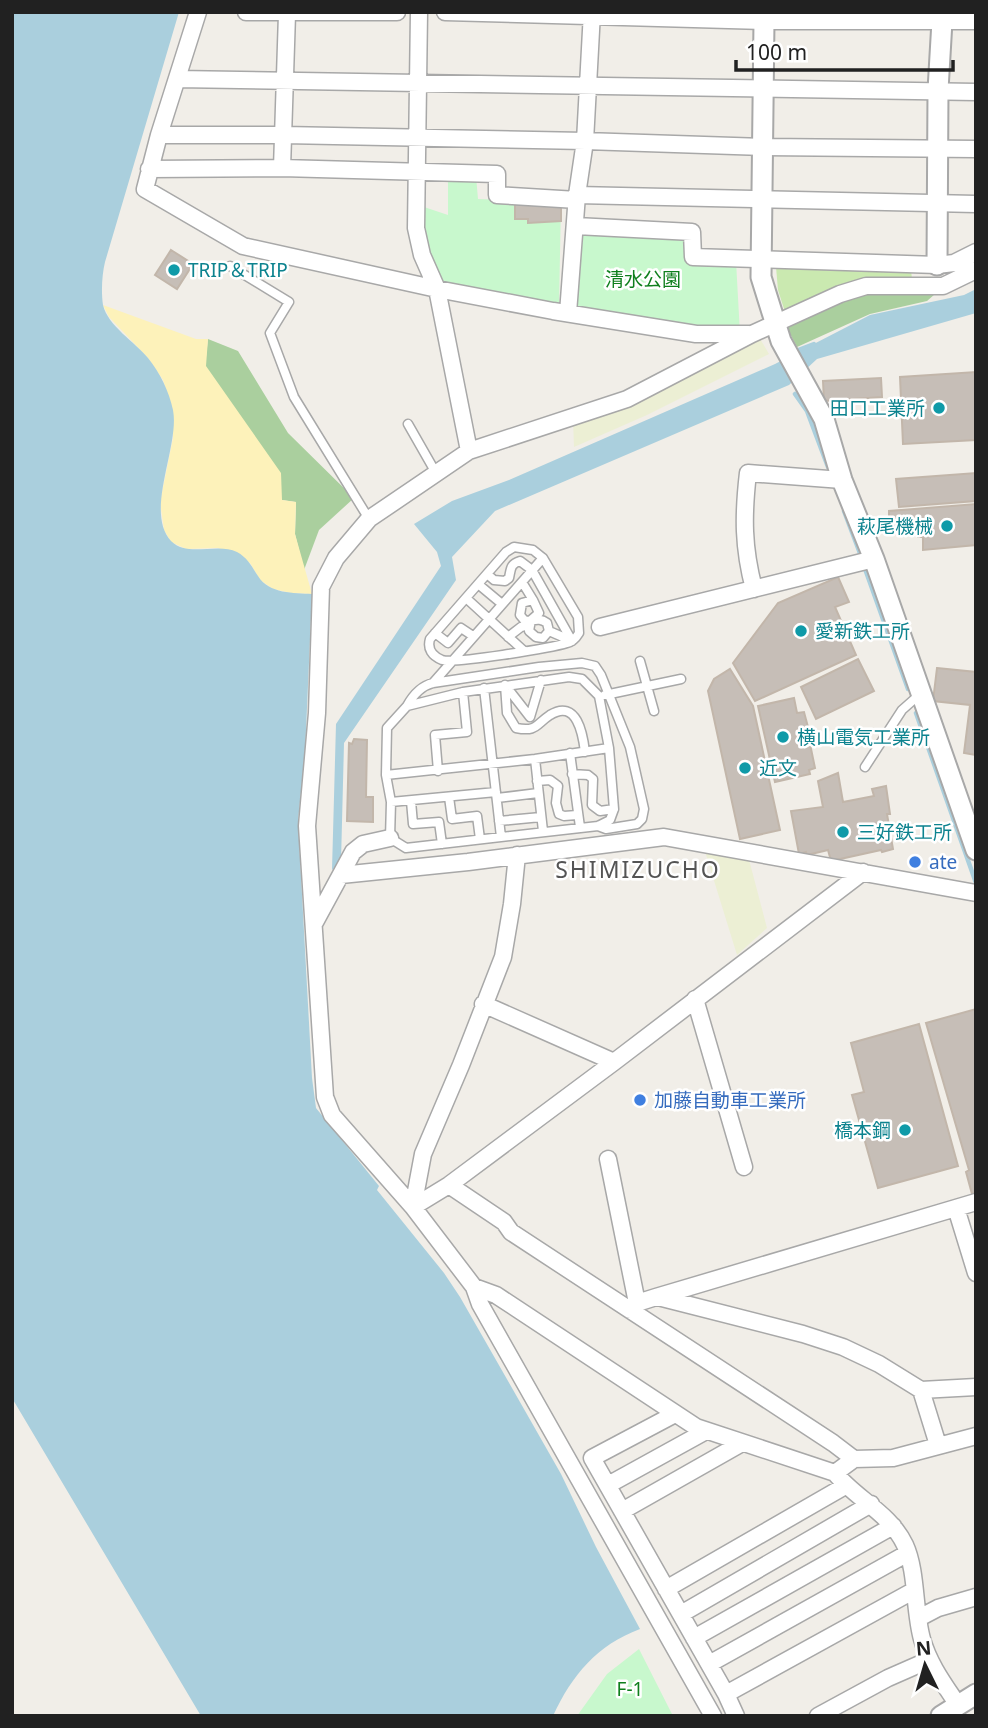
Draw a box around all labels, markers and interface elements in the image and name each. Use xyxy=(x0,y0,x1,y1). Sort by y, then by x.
scale bar xyxy=(736,28,953,72)
text: 100 m xyxy=(746,38,807,66)
place label: TRIP＆TRIP xyxy=(188,257,288,283)
marker: TRIP＆TRIP xyxy=(166,262,182,278)
park label: 清水公園 xyxy=(605,266,681,292)
place label: 田口工業所 xyxy=(830,395,925,421)
marker: 田口工業所 xyxy=(931,400,947,416)
place label: 萩尾機械 xyxy=(857,513,933,539)
marker: 萩尾機械 xyxy=(939,518,955,534)
place label: 愛新鉄工所 xyxy=(815,618,910,644)
marker: 愛新鉄工所 xyxy=(793,623,809,639)
place label: 横山電気工業所 xyxy=(797,724,930,750)
marker: 横山電気工業所 xyxy=(775,729,791,745)
place label: 近文 xyxy=(759,755,797,781)
marker: 近文 xyxy=(737,760,753,776)
place label: 三好鉄工所 xyxy=(857,819,952,845)
marker: 三好鉄工所 xyxy=(835,824,851,840)
place label: ate xyxy=(929,849,957,875)
district label: SHIMIZUCHO xyxy=(555,853,721,885)
marker: ate xyxy=(907,854,923,870)
place label: 加藤自動車工業所 xyxy=(654,1087,806,1113)
marker: 加藤自動車工業所 xyxy=(632,1092,648,1108)
place label: 橋本鋼 xyxy=(834,1117,891,1143)
marker: 橋本鋼 xyxy=(897,1122,913,1138)
north arrow xyxy=(890,1630,960,1700)
text: N xyxy=(915,1634,932,1662)
park label: F-1 xyxy=(617,1676,643,1702)

